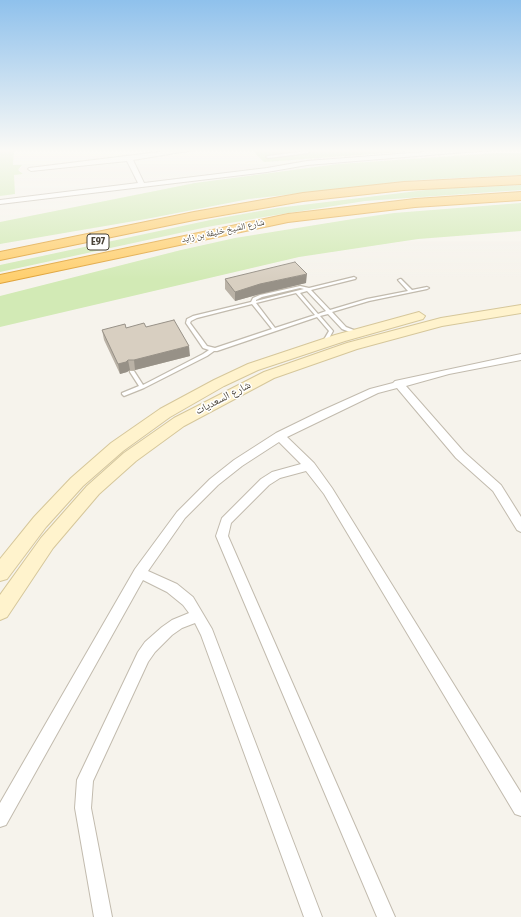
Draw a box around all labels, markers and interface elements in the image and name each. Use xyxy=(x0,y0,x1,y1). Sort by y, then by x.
street label: شارع الشيخ خليفة بن زايد xyxy=(181,217,265,245)
road number: E97 xyxy=(87,234,109,250)
street label: شارع السعديات xyxy=(193,378,253,418)

